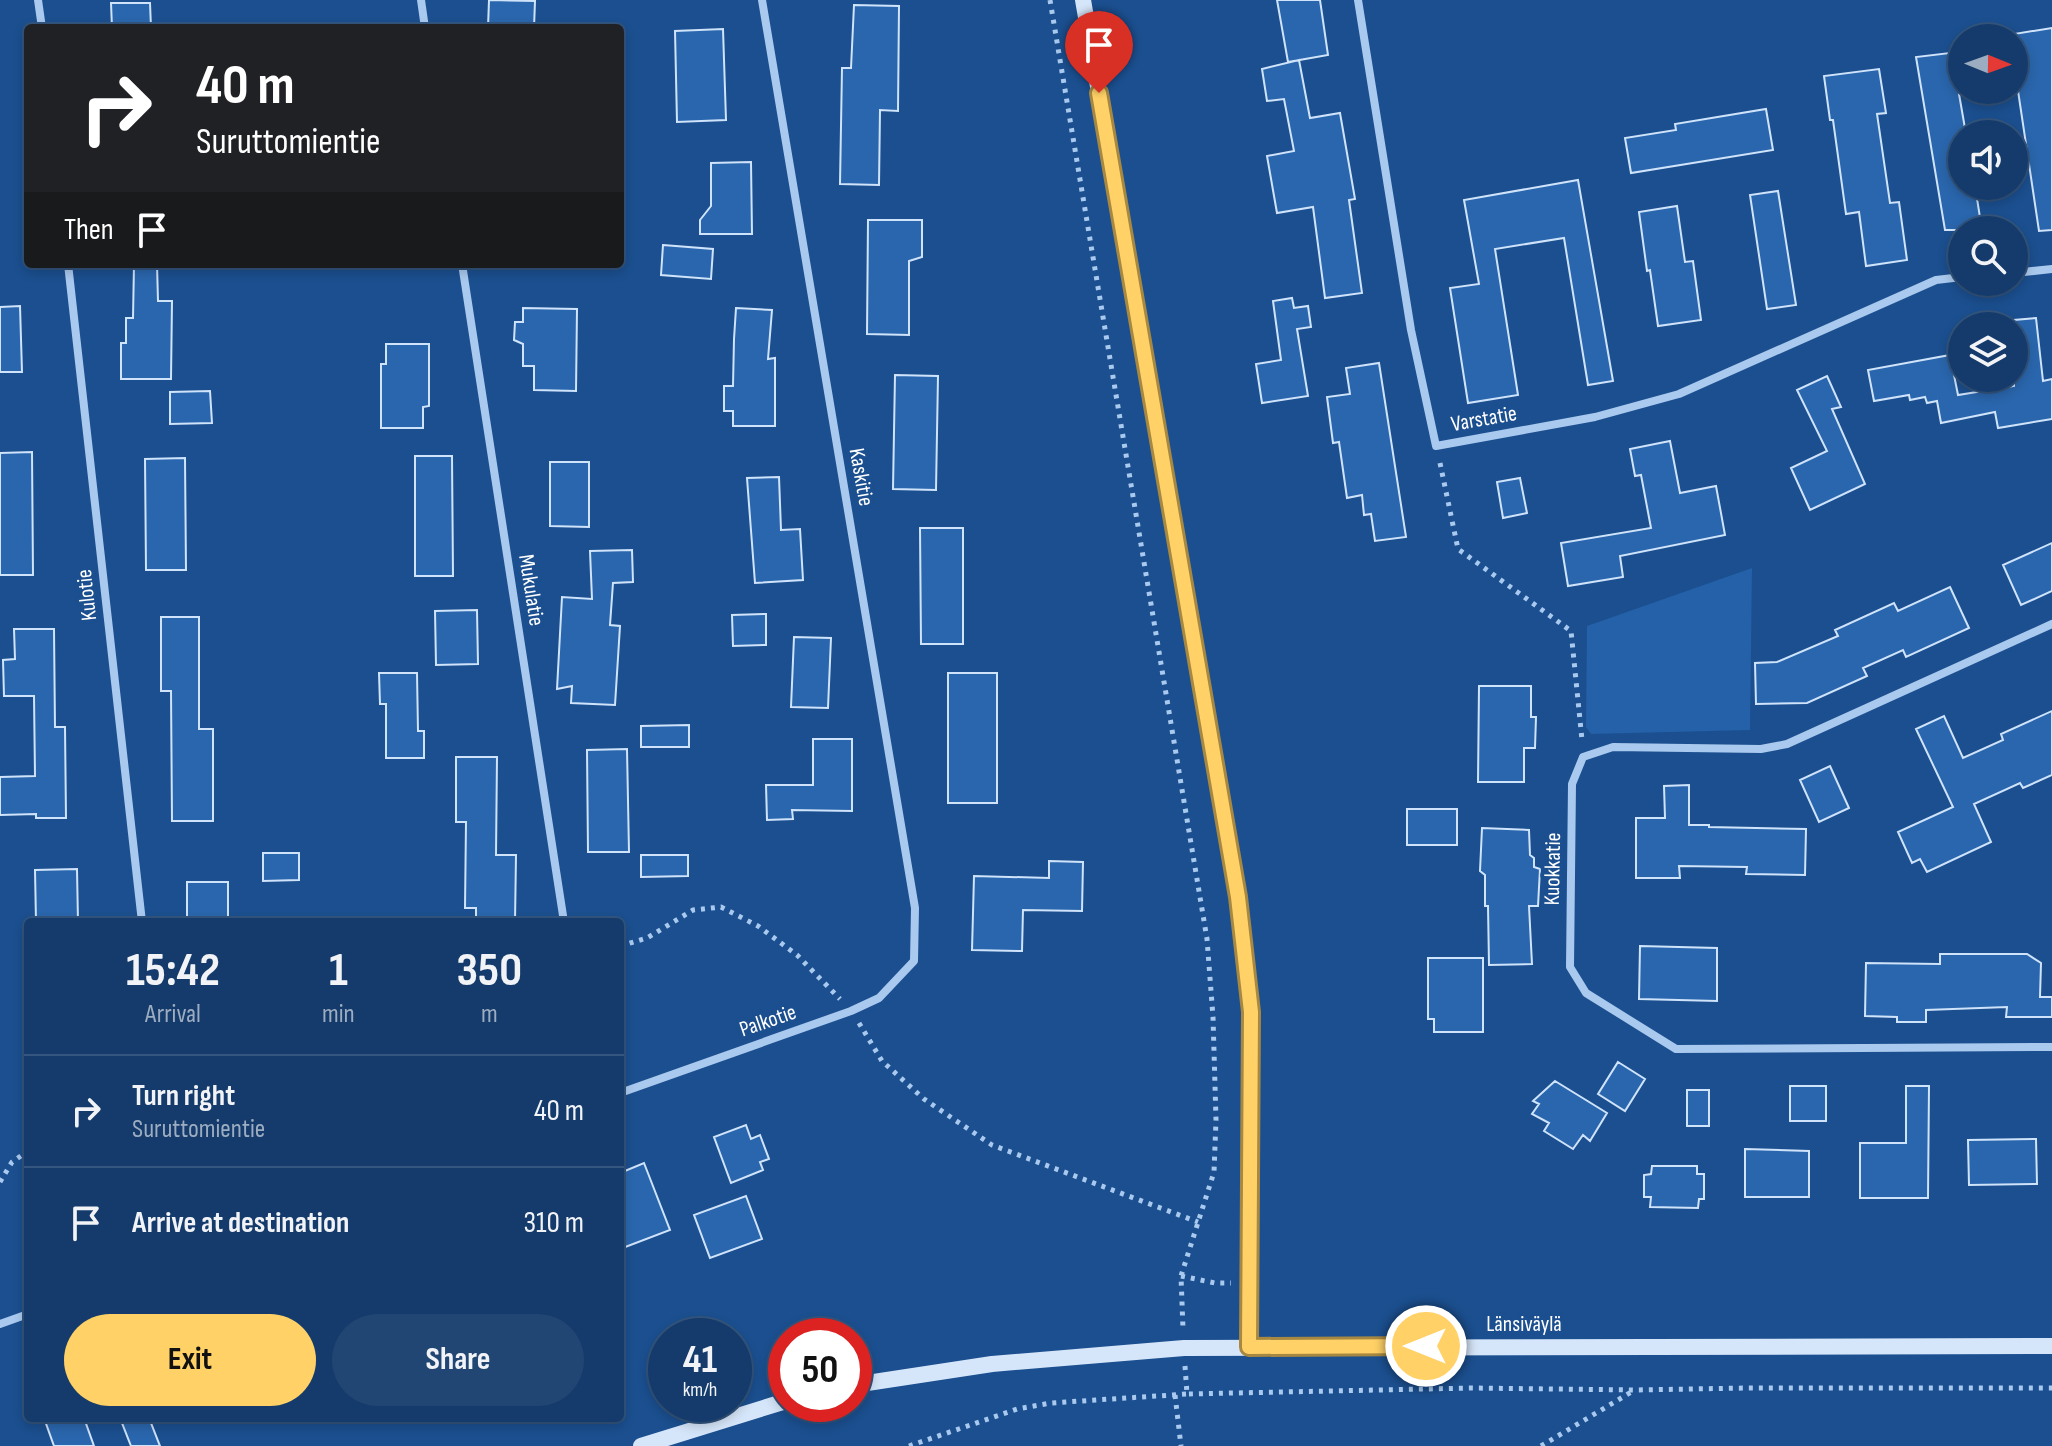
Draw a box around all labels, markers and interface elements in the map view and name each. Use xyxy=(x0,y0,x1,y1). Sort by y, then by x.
pin xyxy=(1065,11,1133,93)
icon: arrive xyxy=(1077,23,1121,67)
north arrow xyxy=(1948,24,2028,104)
map controls xyxy=(1948,24,2028,392)
text: 40 m xyxy=(196,53,295,120)
icon: right xyxy=(64,56,168,160)
button: sound xyxy=(1948,120,2028,200)
text: Suruttomientie xyxy=(196,121,381,164)
icon: arrive xyxy=(130,208,174,252)
text: Then xyxy=(64,212,114,248)
button: search xyxy=(1948,216,2028,296)
button: layers xyxy=(1948,312,2028,392)
street label: Varstatie xyxy=(1449,400,1519,438)
street label: Kaskitie xyxy=(843,446,879,508)
street label: Mukulatie xyxy=(512,552,550,628)
street label: Kulotie xyxy=(71,568,103,622)
street label: Kuokkatie xyxy=(1539,832,1567,906)
text: 15:42 xyxy=(126,942,220,999)
text: 1 xyxy=(329,942,348,999)
text: 350 xyxy=(457,942,522,999)
text: Arrival xyxy=(145,999,201,1030)
text: min xyxy=(322,999,355,1030)
text: m xyxy=(481,999,498,1030)
street label: Palkotie xyxy=(736,999,800,1043)
text: Turn right xyxy=(132,1078,235,1114)
icon: right xyxy=(64,1089,108,1133)
text: 40 m xyxy=(534,1093,584,1129)
text: Suruttomientie xyxy=(132,1114,265,1145)
icon: arrive xyxy=(64,1201,108,1245)
text: Arrive at destination xyxy=(132,1205,349,1241)
text: 310 m xyxy=(524,1205,584,1241)
position arrow xyxy=(1384,1304,1468,1388)
street label: Länsiväylä xyxy=(1486,1311,1562,1338)
button: Exit xyxy=(64,1314,316,1406)
button: Share xyxy=(332,1314,584,1406)
speed limit sign: 50 xyxy=(768,1318,872,1422)
text: 41 xyxy=(683,1336,717,1384)
text: km/h xyxy=(683,1378,717,1402)

